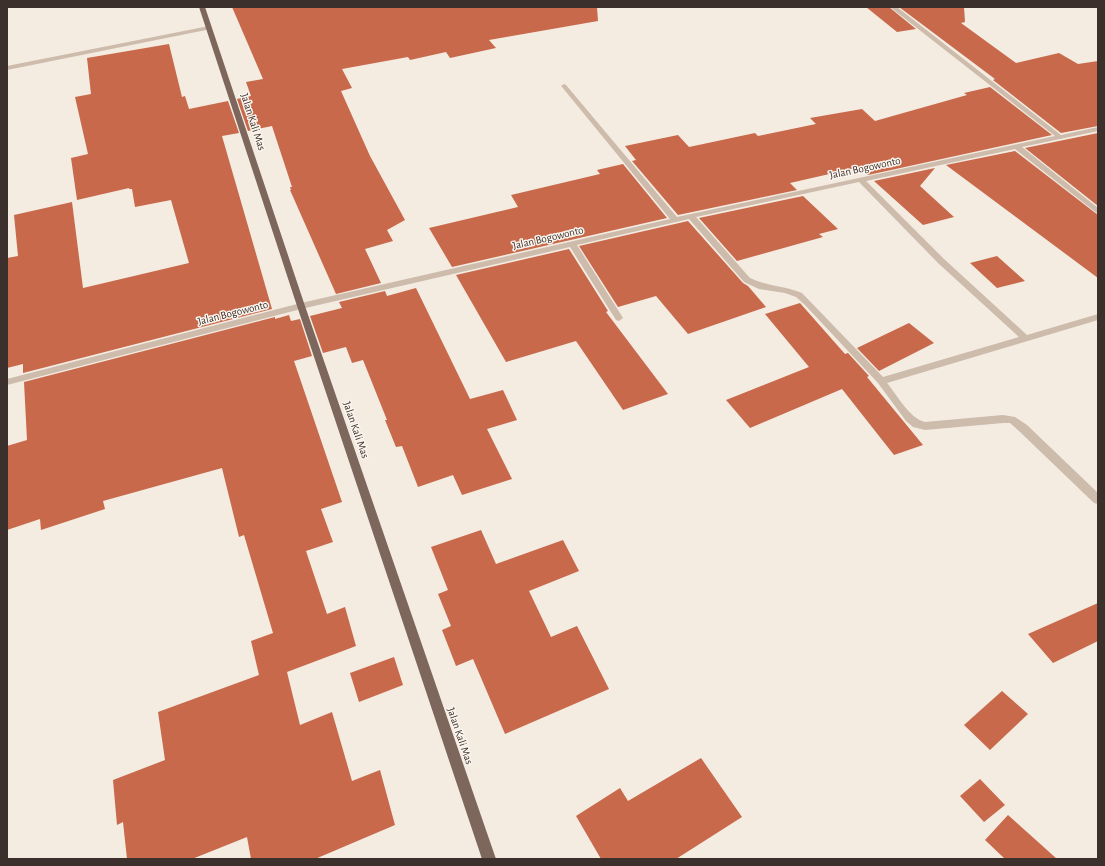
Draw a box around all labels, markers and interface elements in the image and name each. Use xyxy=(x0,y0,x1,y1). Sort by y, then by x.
street label: Jalan Kali Mas xyxy=(238,92,268,152)
street label: Jalan Bogowonto xyxy=(828,154,902,182)
street label: Jalan Bogowonto xyxy=(511,223,585,253)
street label: Jalan Bogowonto xyxy=(196,298,270,328)
street label: Jalan Kali Mas xyxy=(340,400,372,460)
street label: Jalan Kali Mas xyxy=(444,706,476,766)

